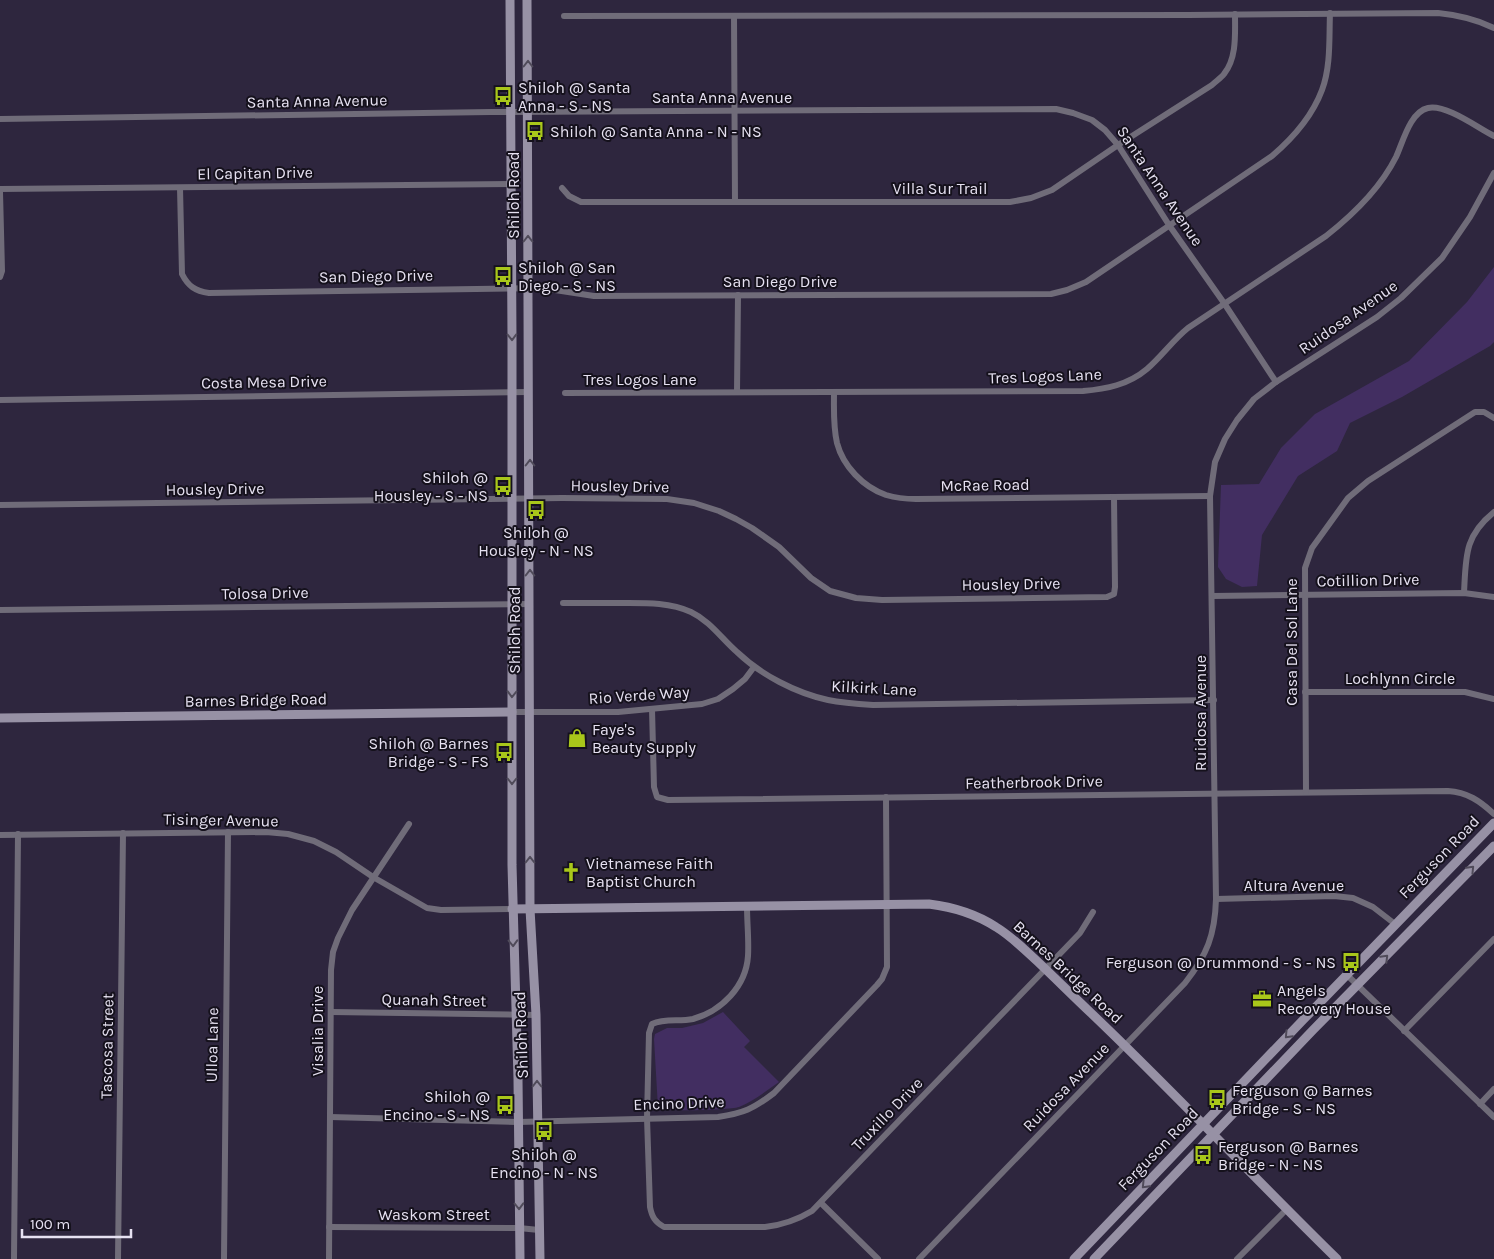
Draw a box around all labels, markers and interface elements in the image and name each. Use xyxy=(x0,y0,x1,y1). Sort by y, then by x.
one-way arrow xyxy=(523,59,533,67)
place label: Shiloh @ Santa Anna - S - NS xyxy=(518,78,631,115)
bus stop icon: Shiloh @ Santa Anna - S - NS xyxy=(492,85,514,107)
street label: Santa Anna Avenue xyxy=(652,88,792,107)
street label: Santa Anna Avenue xyxy=(247,90,387,112)
bus stop icon: Shiloh @ Santa Anna - N - NS xyxy=(524,120,546,142)
place label: Shiloh @ Santa Anna - N - NS xyxy=(550,122,762,141)
street label: Santa Anna Avenue xyxy=(1113,122,1207,250)
street label: Shiloh Road xyxy=(504,151,523,239)
street label: El Capitan Drive xyxy=(197,162,313,184)
street label: Villa Sur Trail xyxy=(893,179,987,198)
one-way arrow xyxy=(523,235,533,242)
place label: Shiloh @ San Diego - S - NS xyxy=(518,258,616,295)
bus stop icon: Shiloh @ San Diego - S - NS xyxy=(492,265,514,287)
street label: San Diego Drive xyxy=(319,266,433,286)
street label: San Diego Drive xyxy=(723,272,837,291)
street label: Ruidosa Avenue xyxy=(1295,276,1401,358)
one-way arrow xyxy=(507,334,517,341)
street label: Tres Logos Lane xyxy=(988,365,1102,387)
street label: Tres Logos Lane xyxy=(583,370,697,389)
street label: Costa Mesa Drive xyxy=(201,371,327,393)
one-way arrow xyxy=(524,459,535,467)
place label: Shiloh @ Housley - S - NS xyxy=(374,468,488,505)
bus stop icon: Shiloh @ Housley - S - NS xyxy=(492,475,514,497)
street label: McRae Road xyxy=(940,475,1030,495)
street label: Housley Drive xyxy=(570,476,670,496)
street label: Housley Drive xyxy=(165,479,265,499)
bus stop icon: Shiloh @ Housley - N - NS xyxy=(525,499,547,521)
place label: Shiloh @ Housley - N - NS xyxy=(478,523,594,560)
one-way arrow xyxy=(524,569,535,577)
street label: Cotillion Drive xyxy=(1317,570,1419,590)
street label: Housley Drive xyxy=(961,574,1061,594)
street label: Casa Del Sol Lane xyxy=(1282,578,1301,706)
street label: Tolosa Drive xyxy=(221,583,309,603)
street label: Shiloh Road xyxy=(505,586,524,674)
street label: Ruidosa Avenue xyxy=(1191,655,1210,771)
street label: Lochlynn Circle xyxy=(1345,669,1455,688)
street label: Kilkirk Lane xyxy=(831,676,917,700)
street label: Rio Verde Way xyxy=(588,682,691,708)
street label: Barnes Bridge Road xyxy=(185,689,327,711)
one-way arrow xyxy=(507,690,517,698)
place label: Faye's Beauty Supply xyxy=(592,720,696,757)
shop icon: Faye's Beauty Supply xyxy=(566,727,588,749)
place label: Shiloh @ Barnes Bridge - S - FS xyxy=(369,734,489,771)
bus stop icon: Shiloh @ Barnes Bridge - S - FS xyxy=(493,741,515,763)
street label: Featherbrook Drive xyxy=(965,771,1103,793)
one-way arrow xyxy=(507,778,517,786)
street label: Tisinger Avenue xyxy=(163,809,279,831)
street label: Ferguson Road xyxy=(1395,812,1483,902)
place label: Vietnamese Faith Baptist Church xyxy=(586,854,713,891)
one-way arrow xyxy=(525,856,535,864)
church icon: Vietnamese Faith Baptist Church xyxy=(560,861,582,883)
one-way arrow xyxy=(1465,865,1474,874)
street label: Altura Avenue xyxy=(1244,876,1344,895)
street label: Barnes Bridge Road xyxy=(1009,916,1127,1028)
one-way arrow xyxy=(508,939,519,947)
bus stop icon: Ferguson @ Drummond - S - NS xyxy=(1340,951,1362,973)
place label: Ferguson @ Drummond - S - NS xyxy=(1106,953,1336,972)
one-way arrow xyxy=(1379,955,1388,964)
place label: Angels Recovery House xyxy=(1277,981,1391,1018)
street label: Visalia Drive xyxy=(308,986,327,1076)
office icon: Angels Recovery House xyxy=(1251,988,1273,1010)
street label: Quanah Street xyxy=(381,990,487,1010)
street label: Shiloh Road xyxy=(510,991,532,1079)
street label: Tascosa Street xyxy=(97,993,117,1099)
street label: Ulloa Lane xyxy=(202,1007,222,1083)
one-way arrow xyxy=(1285,1029,1294,1038)
street label: Ruidosa Avenue xyxy=(1019,1039,1113,1135)
street label: Truxillo Drive xyxy=(847,1074,927,1154)
one-way arrow xyxy=(532,1080,542,1088)
place label: Ferguson @ Barnes Bridge - S - NS xyxy=(1232,1081,1373,1118)
place label: Shiloh @ Encino - S - NS xyxy=(383,1087,490,1124)
bus stop icon: Ferguson @ Barnes Bridge - S - NS xyxy=(1206,1088,1228,1110)
street label: Encino Drive xyxy=(633,1092,725,1114)
bus stop icon: Shiloh @ Encino - S - NS xyxy=(494,1094,516,1116)
street label: Ferguson Road xyxy=(1114,1104,1202,1194)
bus stop icon: Shiloh @ Encino - N - NS xyxy=(533,1120,555,1142)
place label: Ferguson @ Barnes Bridge - N - NS xyxy=(1218,1137,1359,1174)
bus stop icon: Ferguson @ Barnes Bridge - N - NS xyxy=(1192,1144,1214,1166)
place label: Shiloh @ Encino - N - NS xyxy=(490,1145,598,1182)
one-way arrow xyxy=(1142,1179,1151,1188)
one-way arrow xyxy=(514,1202,524,1210)
street label: Waskom Street xyxy=(378,1205,490,1224)
scale bar xyxy=(22,1206,131,1238)
text: 100 m xyxy=(30,1215,70,1233)

